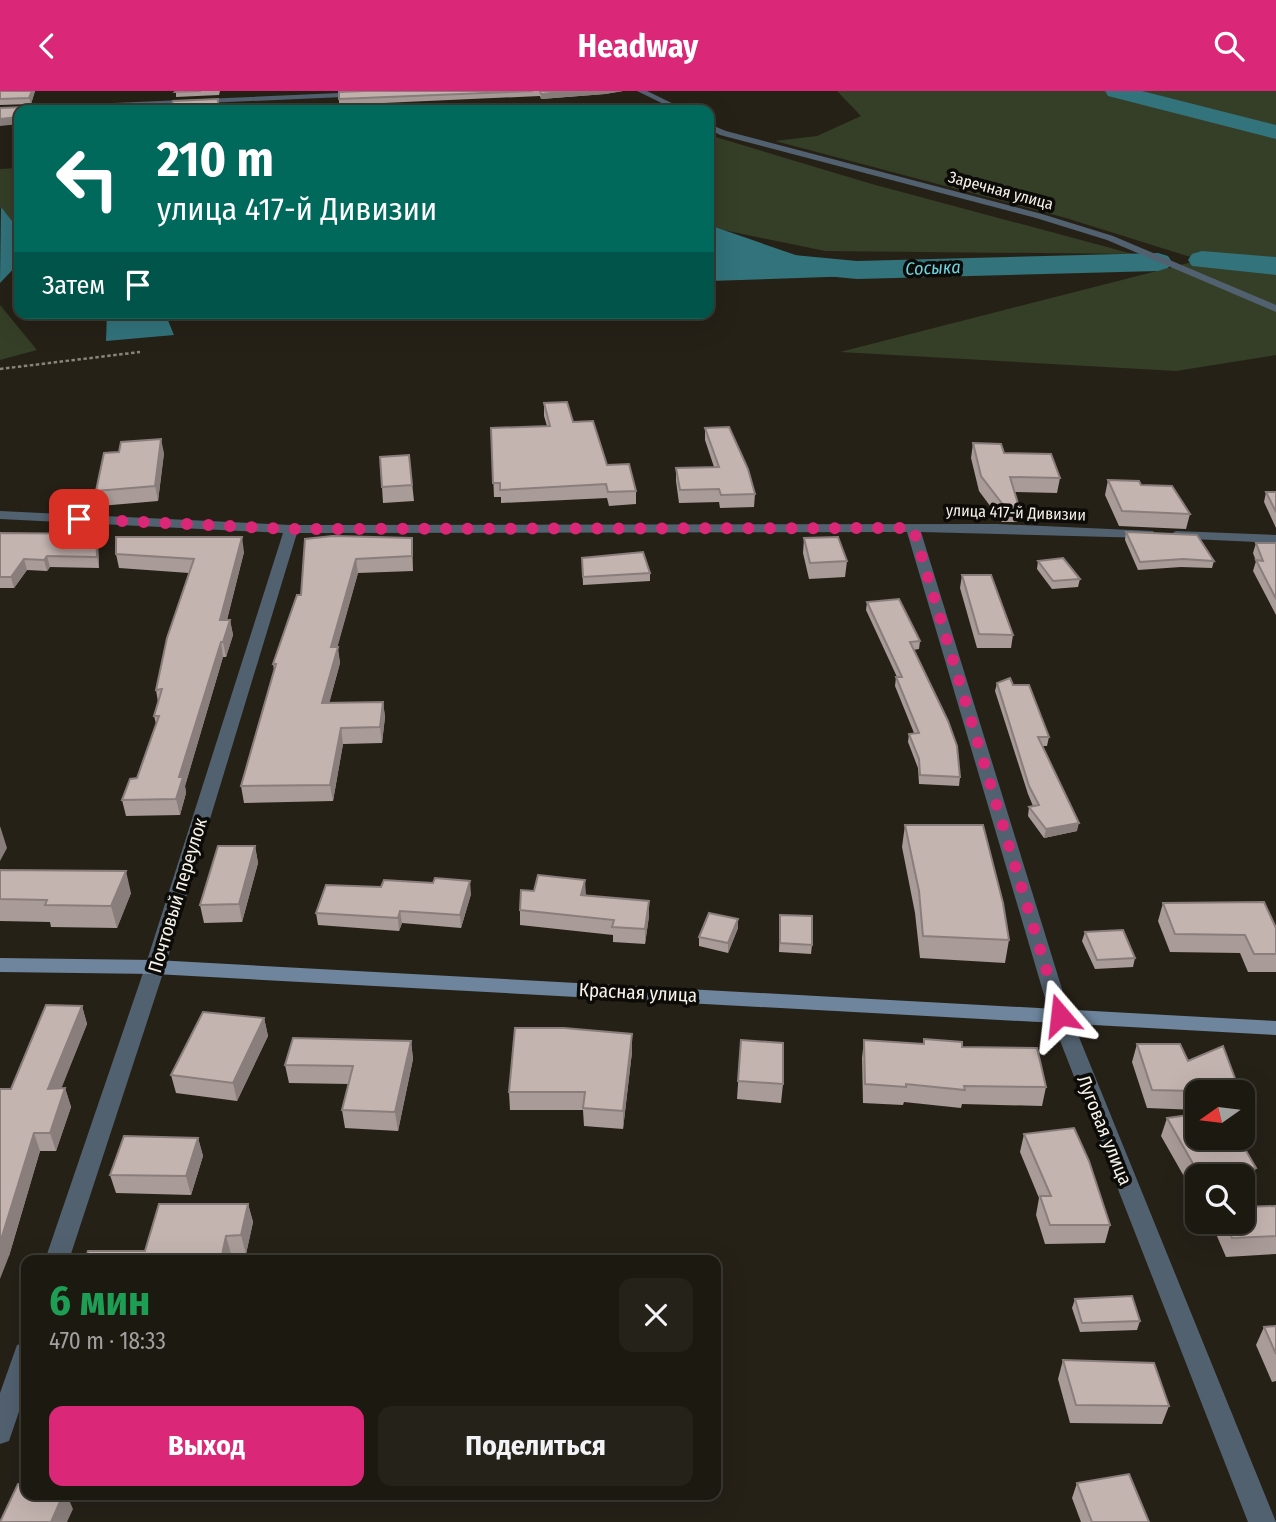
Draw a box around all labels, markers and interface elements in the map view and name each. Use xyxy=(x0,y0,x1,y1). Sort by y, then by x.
icon: back xyxy=(28,27,66,65)
text: Headway xyxy=(578,27,698,65)
icon: search xyxy=(1210,27,1248,65)
text: 210 m xyxy=(157,130,274,189)
icon: left xyxy=(42,133,133,224)
street label: Заречная улица xyxy=(946,167,1056,214)
text: улица 417-й Дивизии xyxy=(157,190,437,228)
water label: Сосыка xyxy=(905,256,961,280)
icon: arrive xyxy=(119,266,157,304)
text: Затем xyxy=(42,270,105,301)
pin xyxy=(49,489,109,549)
icon: arrive xyxy=(60,500,98,538)
street label: улица 417-й Дивизии xyxy=(946,501,1086,524)
street label: Почтовый переулок xyxy=(143,815,212,975)
street label: Красная улица xyxy=(578,978,698,1007)
position arrow xyxy=(1023,978,1097,1052)
street label: Луговая улица xyxy=(1072,1072,1137,1189)
north arrow xyxy=(1185,1080,1255,1150)
map controls xyxy=(1185,1080,1255,1234)
button: search xyxy=(1185,1164,1255,1234)
text: 6 мин xyxy=(49,1276,150,1326)
button: close xyxy=(619,1278,693,1352)
text: 470 m · 18:33 xyxy=(49,1327,166,1355)
button: Выход xyxy=(49,1406,364,1486)
button: Поделиться xyxy=(378,1406,693,1486)

